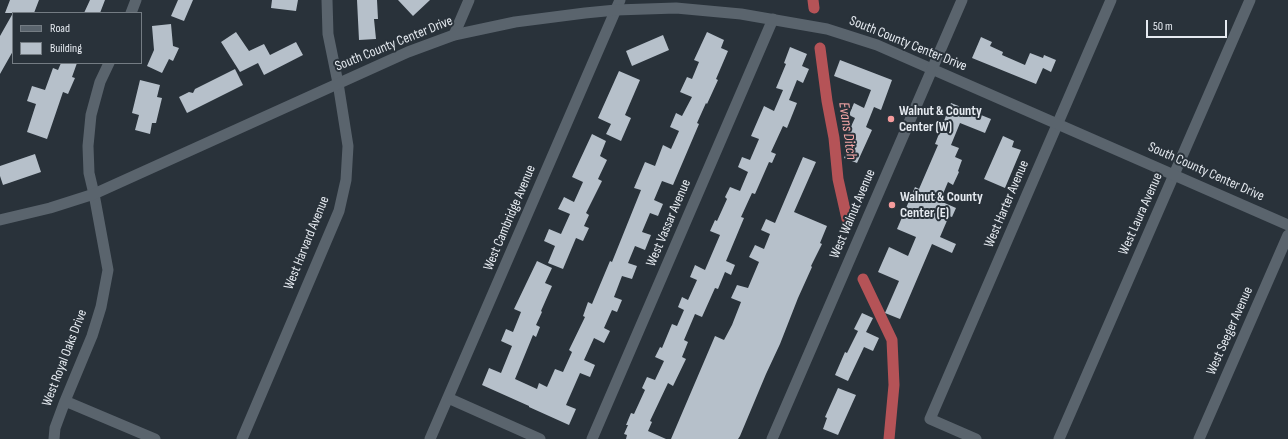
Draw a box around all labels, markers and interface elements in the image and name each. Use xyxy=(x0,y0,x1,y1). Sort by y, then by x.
legend xyxy=(12,12,142,64)
scale bar xyxy=(1148,12,1229,38)
street label: South County Center Drive xyxy=(333,13,455,75)
street label: South County Center Drive xyxy=(847,13,969,75)
text: 50 m xyxy=(1153,19,1173,34)
text: Road xyxy=(50,21,70,36)
text: Building xyxy=(50,41,82,56)
water label: Evans Ditch xyxy=(834,101,860,161)
place label: Walnut & County Center (W) xyxy=(899,103,982,136)
marker: Walnut & County Center (W) xyxy=(886,114,896,124)
street label: South County Center Drive xyxy=(1145,139,1267,205)
street label: West Harter Avenue xyxy=(981,158,1033,250)
street label: West Cambridge Avenue xyxy=(480,163,540,273)
street label: West Walnut Avenue xyxy=(827,167,879,261)
street label: West Laura Avenue xyxy=(1115,170,1167,258)
street label: West Vassar Avenue xyxy=(643,177,695,269)
place label: Walnut & County Center (E) xyxy=(900,189,983,222)
street label: West Harvard Avenue xyxy=(281,194,333,292)
marker: Walnut & County Center (E) xyxy=(887,200,897,210)
street label: West Seeger Avenue xyxy=(1203,284,1257,378)
street label: West Royal Oaks Drive xyxy=(39,307,91,409)

